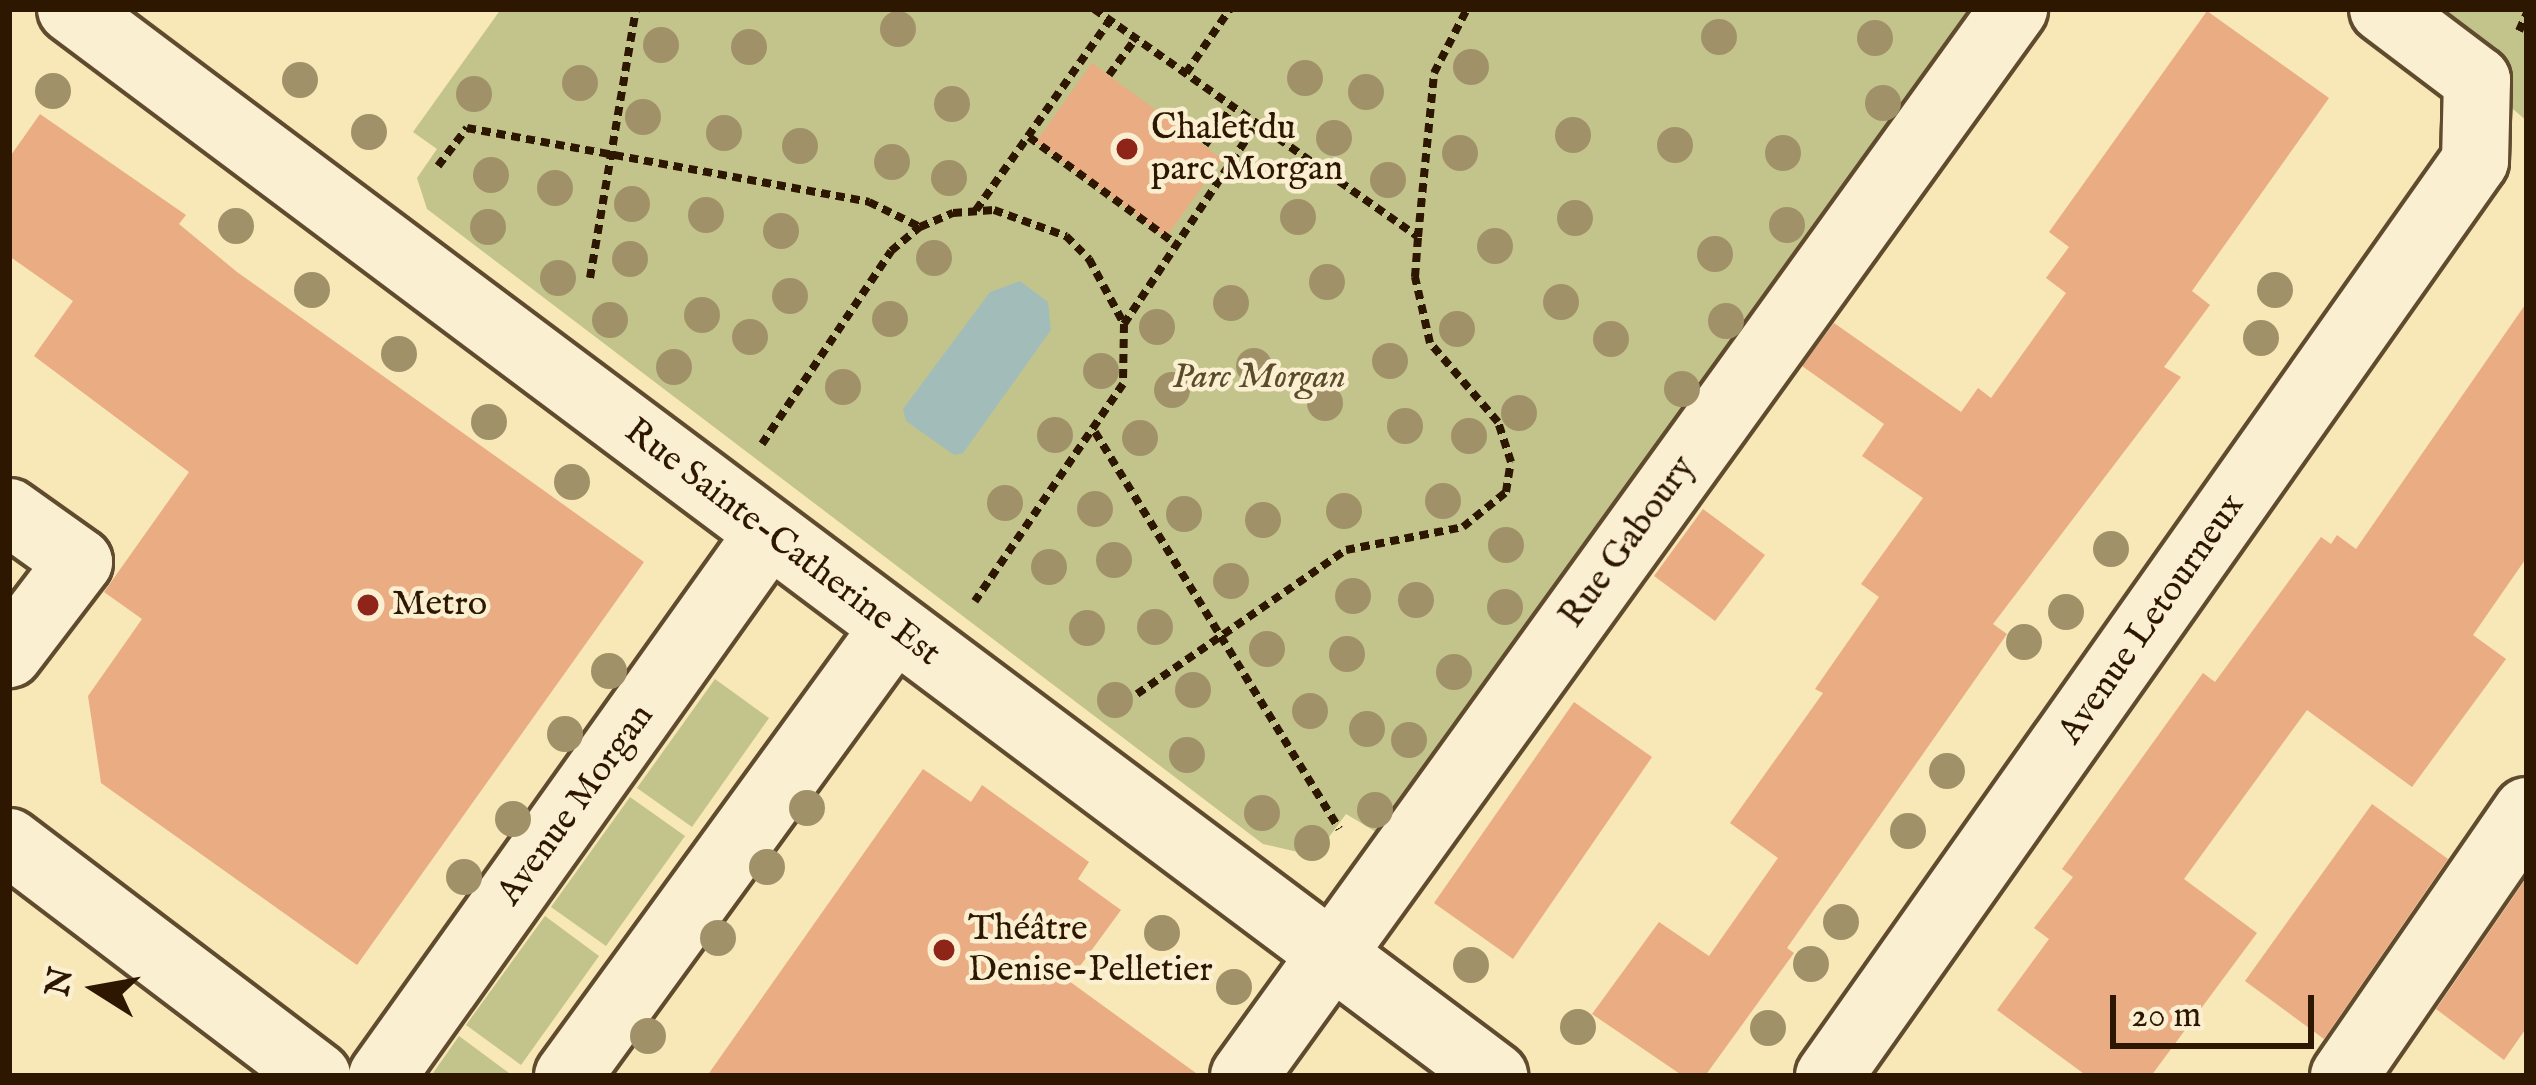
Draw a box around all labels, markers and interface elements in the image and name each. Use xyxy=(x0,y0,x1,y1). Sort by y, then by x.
place label: Chalet du parc Morgan xyxy=(1151,106,1343,191)
marker: Chalet du parc Morgan xyxy=(1114,136,1140,162)
park label: Parc Morgan xyxy=(1172,356,1346,400)
street label: Rue Sainte-Catherine Est xyxy=(616,410,948,676)
street label: Rue Gaboury xyxy=(1551,447,1705,637)
street label: Avenue Letourneux xyxy=(2050,486,2254,752)
place label: Metro xyxy=(392,583,487,627)
marker: Metro xyxy=(355,592,381,618)
street label: Avenue Morgan xyxy=(489,696,663,914)
place label: Théâtre Denise-Pelletier xyxy=(968,907,1213,992)
north arrow xyxy=(36,929,156,1049)
marker: Théâtre Denise-Pelletier xyxy=(931,937,957,963)
text: N xyxy=(37,964,84,1000)
scale bar xyxy=(2116,971,2320,1045)
text: 20 m xyxy=(2131,993,2201,1039)

